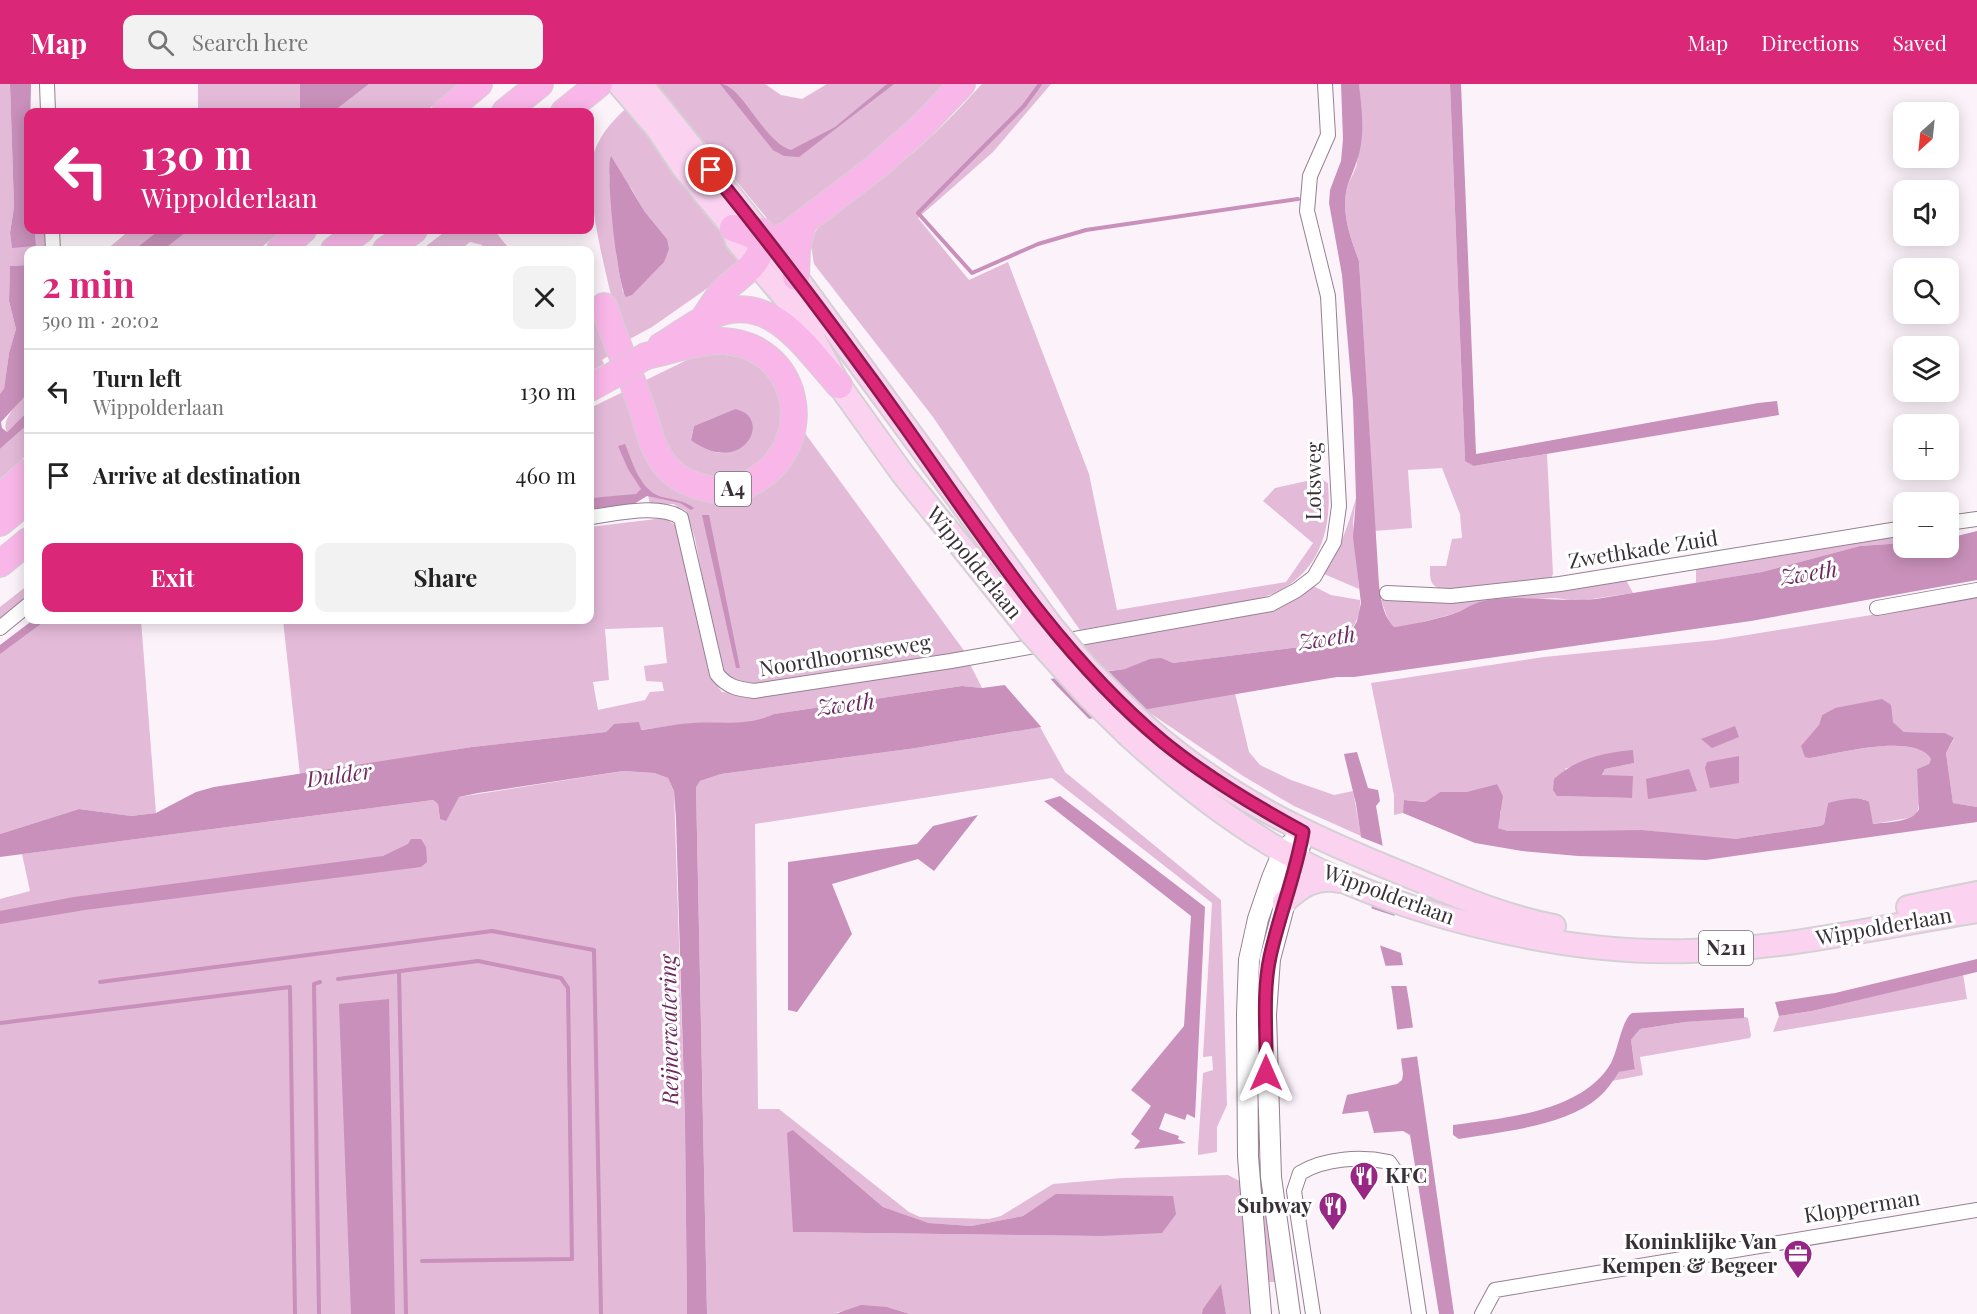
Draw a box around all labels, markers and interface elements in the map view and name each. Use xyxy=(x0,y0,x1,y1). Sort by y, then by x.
search box xyxy=(123,15,543,69)
text: Map xyxy=(30,24,87,61)
icon: search xyxy=(144,26,177,59)
text: Search here xyxy=(192,27,308,57)
text: Map xyxy=(1687,28,1728,56)
text: Directions xyxy=(1761,28,1859,56)
text: Saved xyxy=(1892,28,1947,56)
north arrow xyxy=(1893,102,1959,168)
map controls xyxy=(1893,102,1959,558)
text: 130 m xyxy=(141,125,252,181)
icon: left xyxy=(42,132,120,210)
pin xyxy=(685,144,736,195)
icon: arrive xyxy=(694,153,727,186)
text: Wippolderlaan xyxy=(141,179,318,215)
button: sound xyxy=(1893,180,1959,246)
button: search xyxy=(1893,258,1959,324)
text: 2 min xyxy=(42,259,135,307)
button: close xyxy=(513,266,576,329)
text: 590 m · 20:02 xyxy=(42,306,159,333)
button: layers xyxy=(1893,336,1959,402)
text: Turn left xyxy=(93,363,182,393)
icon: left xyxy=(42,375,75,408)
text: 130 m xyxy=(520,376,576,406)
text: Wippolderlaan xyxy=(93,393,224,420)
button: + xyxy=(1893,414,1959,480)
street label: Lotsweg xyxy=(1298,442,1326,520)
icon: arrive xyxy=(42,459,75,492)
text: Arrive at destination xyxy=(93,460,301,490)
text: 460 m xyxy=(516,460,576,490)
road number: A4 xyxy=(715,472,751,506)
button: − xyxy=(1893,492,1959,558)
street label: Wippolderlaan xyxy=(921,499,1030,624)
street label: Zwethkade Zuid xyxy=(1566,522,1720,574)
button: Exit xyxy=(42,543,303,612)
button: Share xyxy=(315,543,576,612)
water label: Zweth xyxy=(1777,553,1839,591)
water label: Zweth xyxy=(1295,618,1357,656)
street label: Noordhoornseweg xyxy=(757,627,933,681)
water label: Zweth xyxy=(815,685,876,722)
water label: Dulder xyxy=(303,755,374,794)
street label: Wippolderlaan xyxy=(1319,856,1459,930)
street label: Wippolderlaan xyxy=(1813,899,1954,951)
road number: N211 xyxy=(1699,931,1753,965)
water label: Reijnerwatering xyxy=(652,952,684,1106)
position arrow xyxy=(1234,1041,1298,1105)
restaurant icon: KFC xyxy=(1348,1160,1380,1202)
place label: KFC xyxy=(1385,1160,1427,1188)
street label: Klopperman xyxy=(1802,1182,1922,1228)
place label: Subway xyxy=(1237,1190,1312,1218)
restaurant icon: Subway xyxy=(1317,1190,1349,1232)
place label: Koninklijke Van Kempen & Begeer xyxy=(1601,1226,1777,1278)
office icon: Koninklijke Van Kempen & Begeer xyxy=(1782,1238,1814,1280)

